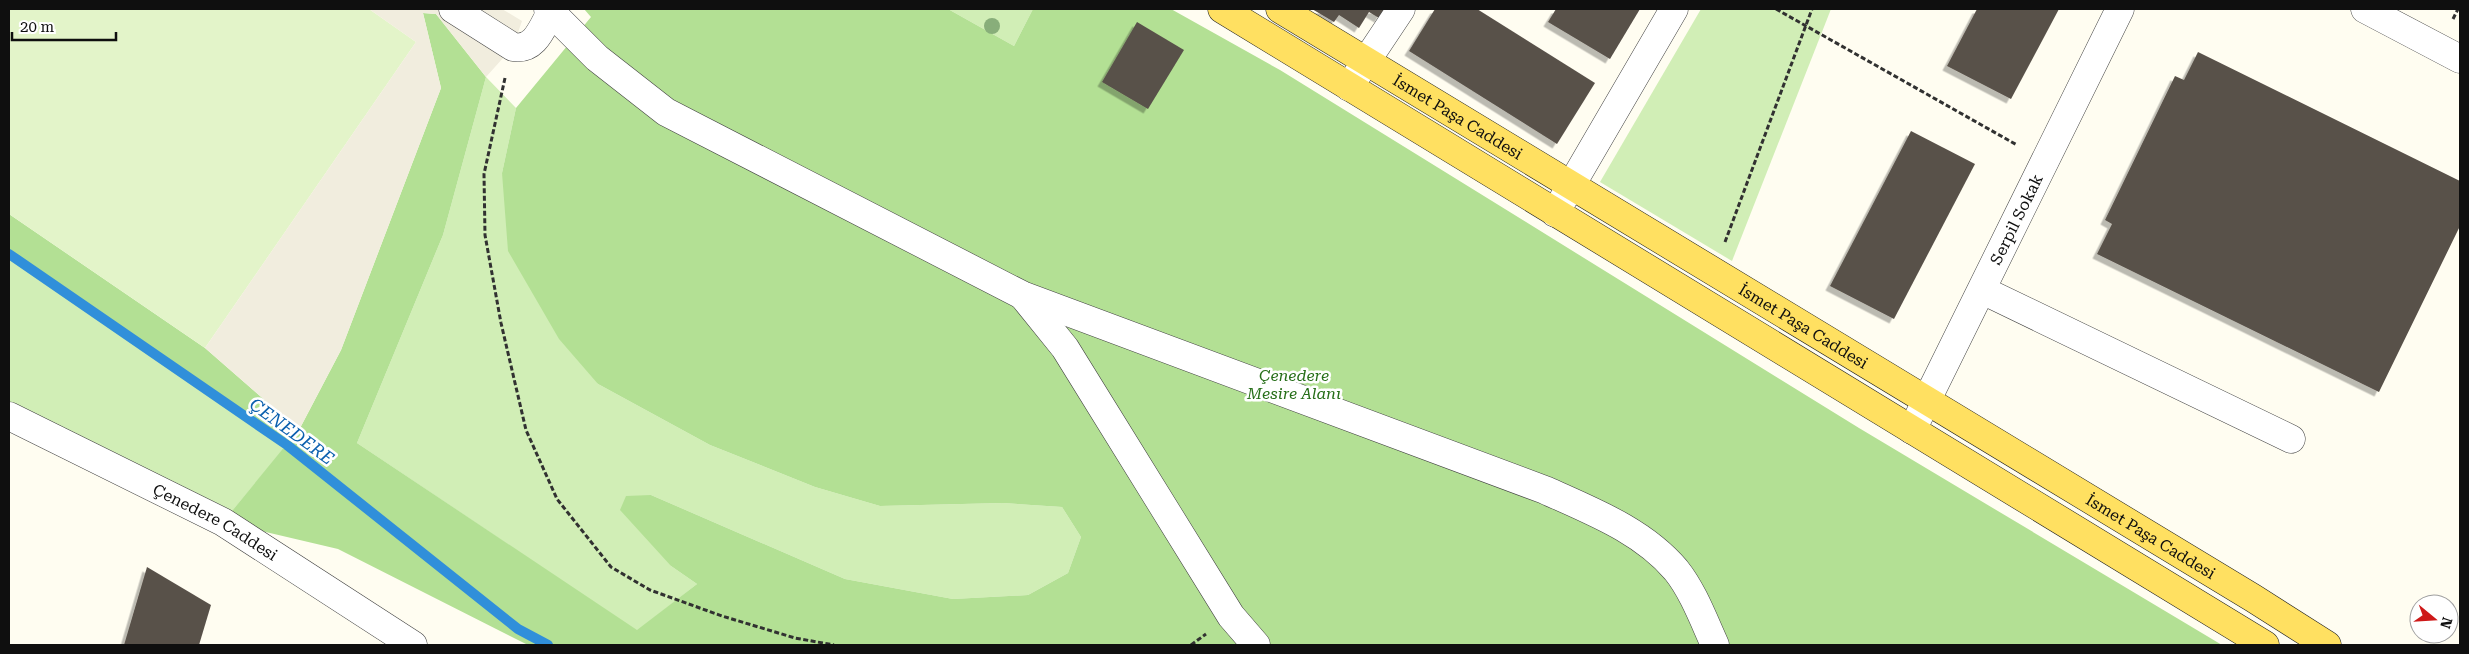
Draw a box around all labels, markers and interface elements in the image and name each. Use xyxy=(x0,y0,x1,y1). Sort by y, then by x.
scale bar xyxy=(12,10,116,42)
text: 20 m xyxy=(20,18,55,36)
street label: İsmet Paşa Caddesi xyxy=(1390,70,1526,163)
street label: Serpil Sokak xyxy=(1986,171,2046,268)
street label: İsmet Paşa Caddesi xyxy=(1735,279,1872,372)
park label: Çenedere Mesire Alanı xyxy=(1246,366,1341,403)
water label: ÇENEDERE xyxy=(246,393,339,469)
street label: Çenedere Caddesi xyxy=(150,479,281,564)
street label: İsmet Paşa Caddesi xyxy=(2083,490,2219,583)
north arrow xyxy=(2409,594,2459,644)
text: N xyxy=(2437,615,2456,631)

